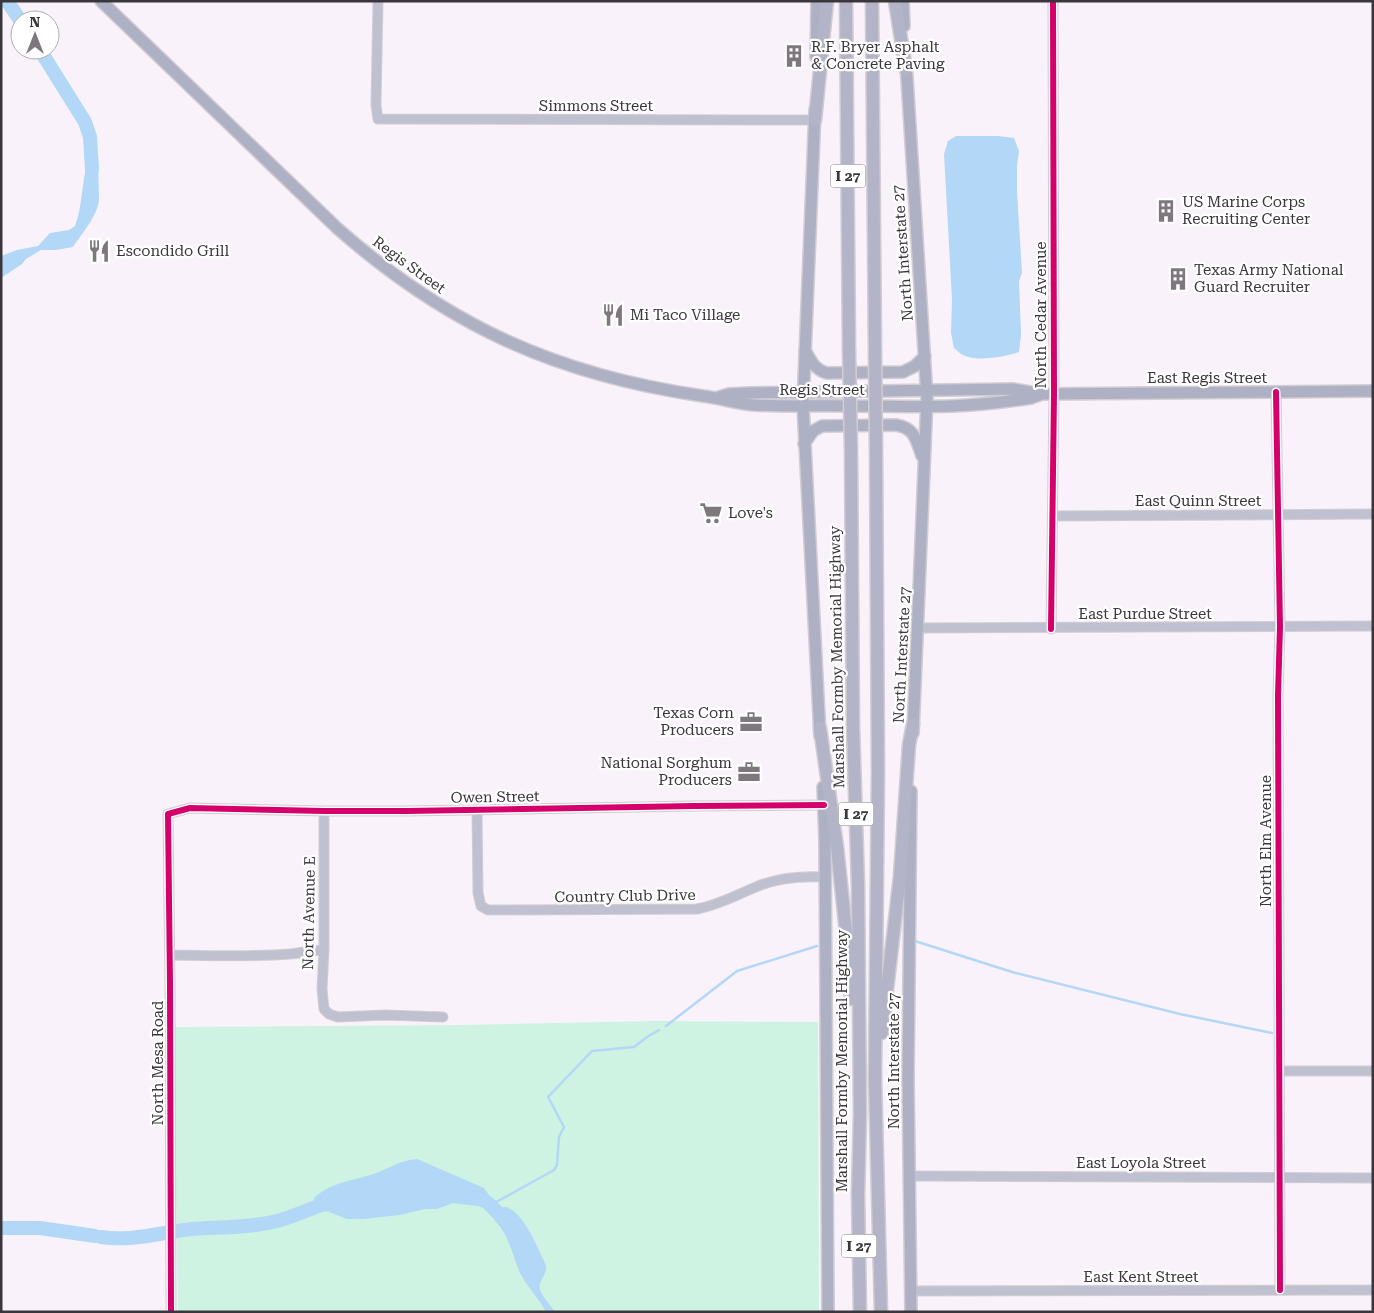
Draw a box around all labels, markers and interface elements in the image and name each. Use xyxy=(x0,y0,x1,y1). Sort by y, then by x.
north arrow xyxy=(10,10,60,60)
text: N xyxy=(30,14,41,30)
place label: R.F. Bryer Asphalt & Concrete Paving xyxy=(811,38,945,73)
building icon: R.F. Bryer Asphalt & Concrete Paving xyxy=(781,43,807,69)
street label: Simmons Street xyxy=(539,97,654,115)
road number: I 27 xyxy=(830,165,866,188)
street label: North Interstate 27 xyxy=(889,184,917,322)
place label: US Marine Corps Recruiting Center xyxy=(1182,193,1310,228)
building icon: US Marine Corps Recruiting Center xyxy=(1153,198,1179,224)
street label: Regis Street xyxy=(369,233,449,298)
restaurant icon: Escondido Grill xyxy=(86,238,112,264)
street label: North Cedar Avenue xyxy=(1032,241,1050,389)
place label: Escondido Grill xyxy=(116,242,229,260)
place label: Texas Army National Guard Recruiter xyxy=(1194,261,1344,296)
building icon: Texas Army National Guard Recruiter xyxy=(1165,266,1191,292)
restaurant icon: Mi Taco Village xyxy=(600,302,626,328)
place label: Mi Taco Village xyxy=(630,306,740,324)
street label: East Regis Street xyxy=(1147,369,1267,387)
street label: Regis Street xyxy=(779,381,865,399)
street label: East Quinn Street xyxy=(1135,492,1262,510)
supermarket icon: Love's xyxy=(698,500,724,526)
place label: Love's xyxy=(728,504,773,522)
street label: Marshall Formby Memorial Highway xyxy=(826,525,848,788)
street label: North Interstate 27 xyxy=(889,586,915,724)
street label: East Purdue Street xyxy=(1078,605,1212,623)
place label: Texas Corn Producers xyxy=(653,704,734,739)
office icon: Texas Corn Producers xyxy=(738,709,764,735)
place label: National Sorghum Producers xyxy=(601,754,732,789)
office icon: National Sorghum Producers xyxy=(736,759,762,785)
street label: North Elm Avenue xyxy=(1257,775,1275,907)
street label: Owen Street xyxy=(450,787,540,807)
road number: I 27 xyxy=(838,802,874,826)
street label: North Avenue E xyxy=(299,856,319,970)
street label: Country Club Drive xyxy=(554,886,696,906)
street label: Marshall Formby Memorial Highway xyxy=(833,930,851,1192)
street label: North Interstate 27 xyxy=(885,993,903,1129)
street label: North Mesa Road xyxy=(149,1000,167,1125)
street label: East Loyola Street xyxy=(1076,1154,1206,1172)
road number: I 27 xyxy=(842,1234,876,1258)
street label: East Kent Street xyxy=(1083,1268,1199,1286)

